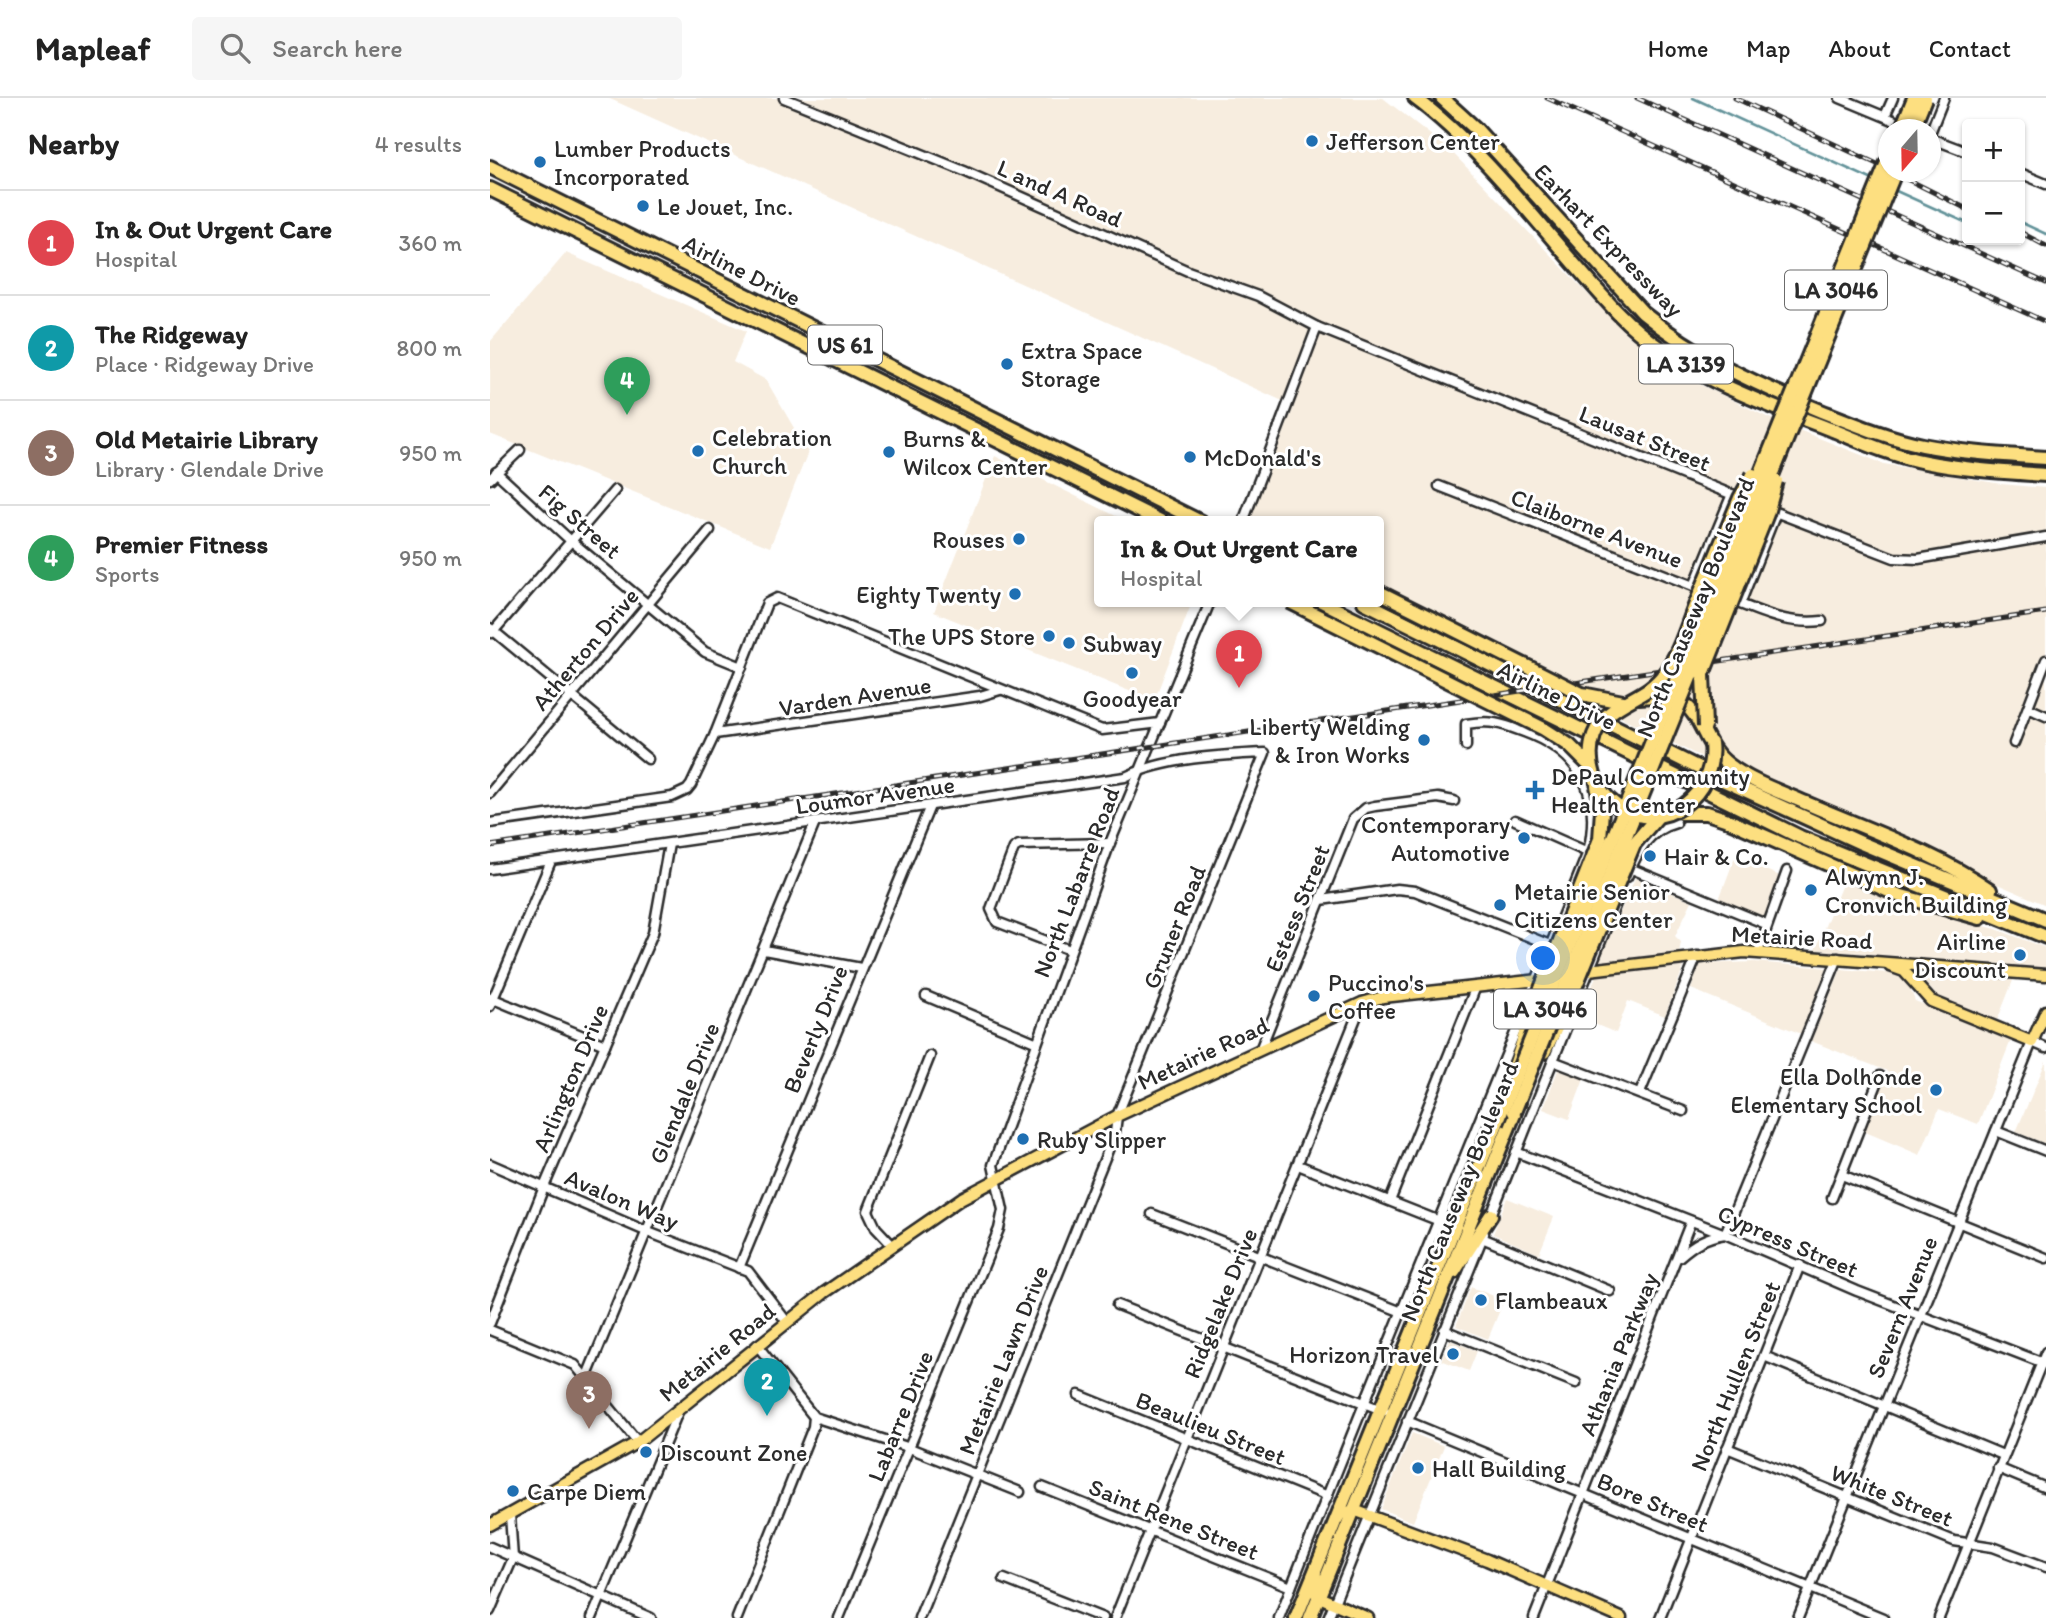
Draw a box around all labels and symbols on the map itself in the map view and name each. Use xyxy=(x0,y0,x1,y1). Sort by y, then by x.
north arrow xyxy=(1878,119,1941,182)
place label: Jefferson Center xyxy=(1326,127,1500,156)
marker: Jefferson Center xyxy=(1304,133,1320,149)
place label: Lumber Products Incorporated xyxy=(554,134,731,191)
street label: L and A Road xyxy=(993,152,1127,234)
marker: Lumber Products Incorporated xyxy=(532,154,548,170)
street label: Earhart Expressway xyxy=(1528,157,1690,323)
place label: Le Jouet, Inc. xyxy=(657,192,793,221)
marker: Le Jouet, Inc. xyxy=(635,198,651,214)
street label: Airline Drive xyxy=(678,228,806,312)
road number: LA 3046 xyxy=(1785,270,1887,309)
road number: US 61 xyxy=(808,326,882,364)
place label: Extra Space Storage xyxy=(1021,336,1143,393)
road number: LA 3139 xyxy=(1639,344,1733,384)
marker: Extra Space Storage xyxy=(999,356,1015,372)
pin: 4 xyxy=(604,357,650,415)
street label: Lausat Street xyxy=(1575,399,1715,478)
place label: Celebration Church xyxy=(712,423,832,480)
place label: Burns & Wilcox Center xyxy=(903,424,1048,481)
marker: Celebration Church xyxy=(690,443,706,459)
place label: McDonald's xyxy=(1204,443,1321,472)
marker: Burns & Wilcox Center xyxy=(881,444,897,460)
marker: McDonald's xyxy=(1182,449,1198,465)
street label: North Causeway Boulevard xyxy=(1629,473,1761,741)
street label: Fig Street xyxy=(533,477,627,565)
street label: Claiborne Avenue xyxy=(1507,482,1687,574)
place label: Rouses xyxy=(932,525,1005,554)
marker: Rouses xyxy=(1011,531,1027,547)
place label: Eighty Twenty xyxy=(856,580,1001,609)
street label: Atherton Drive xyxy=(525,582,645,716)
marker: Eighty Twenty xyxy=(1007,586,1023,602)
place label: The UPS Store xyxy=(888,622,1035,651)
marker: The UPS Store xyxy=(1041,628,1057,644)
place label: Subway xyxy=(1083,629,1162,658)
pin: 1 xyxy=(1216,630,1262,688)
marker: Subway xyxy=(1061,635,1077,651)
street label: Airline Drive xyxy=(1493,654,1621,736)
marker: Goodyear xyxy=(1124,665,1140,681)
street label: Varden Avenue xyxy=(777,670,933,722)
place label: Goodyear xyxy=(1082,684,1182,713)
place label: Liberty Welding & Iron Works xyxy=(1249,712,1411,769)
marker: Liberty Welding & Iron Works xyxy=(1416,732,1432,748)
place label: DePaul Community Health Center xyxy=(1551,762,1750,819)
street label: Loumor Avenue xyxy=(794,769,956,821)
marker: DePaul Community Health Center xyxy=(1525,780,1545,800)
street label: North Labarre Road xyxy=(1026,783,1126,981)
place label: Contemporary Automotive xyxy=(1361,810,1510,867)
marker: Contemporary Automotive xyxy=(1516,830,1532,846)
street label: Estess Street xyxy=(1258,840,1336,976)
place label: Hair & Co. xyxy=(1664,842,1769,871)
marker: Hair & Co. xyxy=(1642,848,1658,864)
street label: Gruner Road xyxy=(1136,861,1212,993)
place label: Alwynn J. Cronvich Building xyxy=(1825,862,2008,919)
place label: Metairie Senior Citizens Center xyxy=(1514,877,1673,934)
marker: Alwynn J. Cronvich Building xyxy=(1803,882,1819,898)
marker: Metairie Senior Citizens Center xyxy=(1492,897,1508,913)
street label: Metairie Road xyxy=(1731,919,1873,955)
place label: Airline Discount xyxy=(1914,927,2006,984)
your location xyxy=(1526,941,1560,975)
marker: Airline Discount xyxy=(2012,947,2028,963)
street label: Beverly Drive xyxy=(776,961,854,1097)
place label: Puccino's Coffee xyxy=(1328,968,1424,1025)
marker: Puccino's Coffee xyxy=(1306,988,1322,1004)
road number: LA 3046 xyxy=(1494,989,1596,1028)
street label: Arlington Drive xyxy=(526,1000,614,1156)
street label: Metairie Road xyxy=(1133,1010,1273,1096)
street label: Glendale Drive xyxy=(642,1018,726,1168)
street label: North Causeway Boulevard xyxy=(1393,1057,1525,1325)
place label: Ella Dolhonde Elementary School xyxy=(1731,1062,1922,1119)
marker: Ella Dolhonde Elementary School xyxy=(1928,1082,1944,1098)
place label: Ruby Slipper xyxy=(1037,1125,1166,1154)
marker: Ruby Slipper xyxy=(1015,1131,1031,1147)
street label: Avalon Way xyxy=(561,1162,683,1236)
street label: Cypress Street xyxy=(1713,1198,1863,1284)
street label: Ridgelake Drive xyxy=(1177,1224,1263,1382)
street label: Severn Avenue xyxy=(1860,1232,1944,1382)
street label: Metairie Lawn Drive xyxy=(952,1261,1054,1459)
street label: Athania Parkway xyxy=(1572,1268,1664,1440)
street label: North Hullen Street xyxy=(1684,1277,1786,1475)
place label: Flambeaux xyxy=(1495,1286,1608,1315)
marker: Flambeaux xyxy=(1473,1292,1489,1308)
street label: Metairie Road xyxy=(653,1296,781,1408)
place label: Horizon Travel xyxy=(1289,1340,1439,1369)
street label: Labarre Drive xyxy=(861,1346,939,1486)
marker: Horizon Travel xyxy=(1445,1346,1461,1362)
pin: 2 xyxy=(744,1358,790,1416)
pin: 3 xyxy=(566,1371,612,1429)
street label: Beaulieu Street xyxy=(1132,1385,1290,1471)
place label: Discount Zone xyxy=(660,1438,807,1467)
marker: Discount Zone xyxy=(638,1444,654,1460)
place label: Hall Building xyxy=(1432,1454,1566,1483)
street label: White Street xyxy=(1827,1457,1957,1533)
marker: Hall Building xyxy=(1410,1460,1426,1476)
street label: Bore Street xyxy=(1593,1466,1713,1538)
street label: Saint Rene Street xyxy=(1085,1472,1263,1566)
place label: Carpe Diem xyxy=(527,1477,646,1506)
marker: Carpe Diem xyxy=(505,1483,521,1499)

